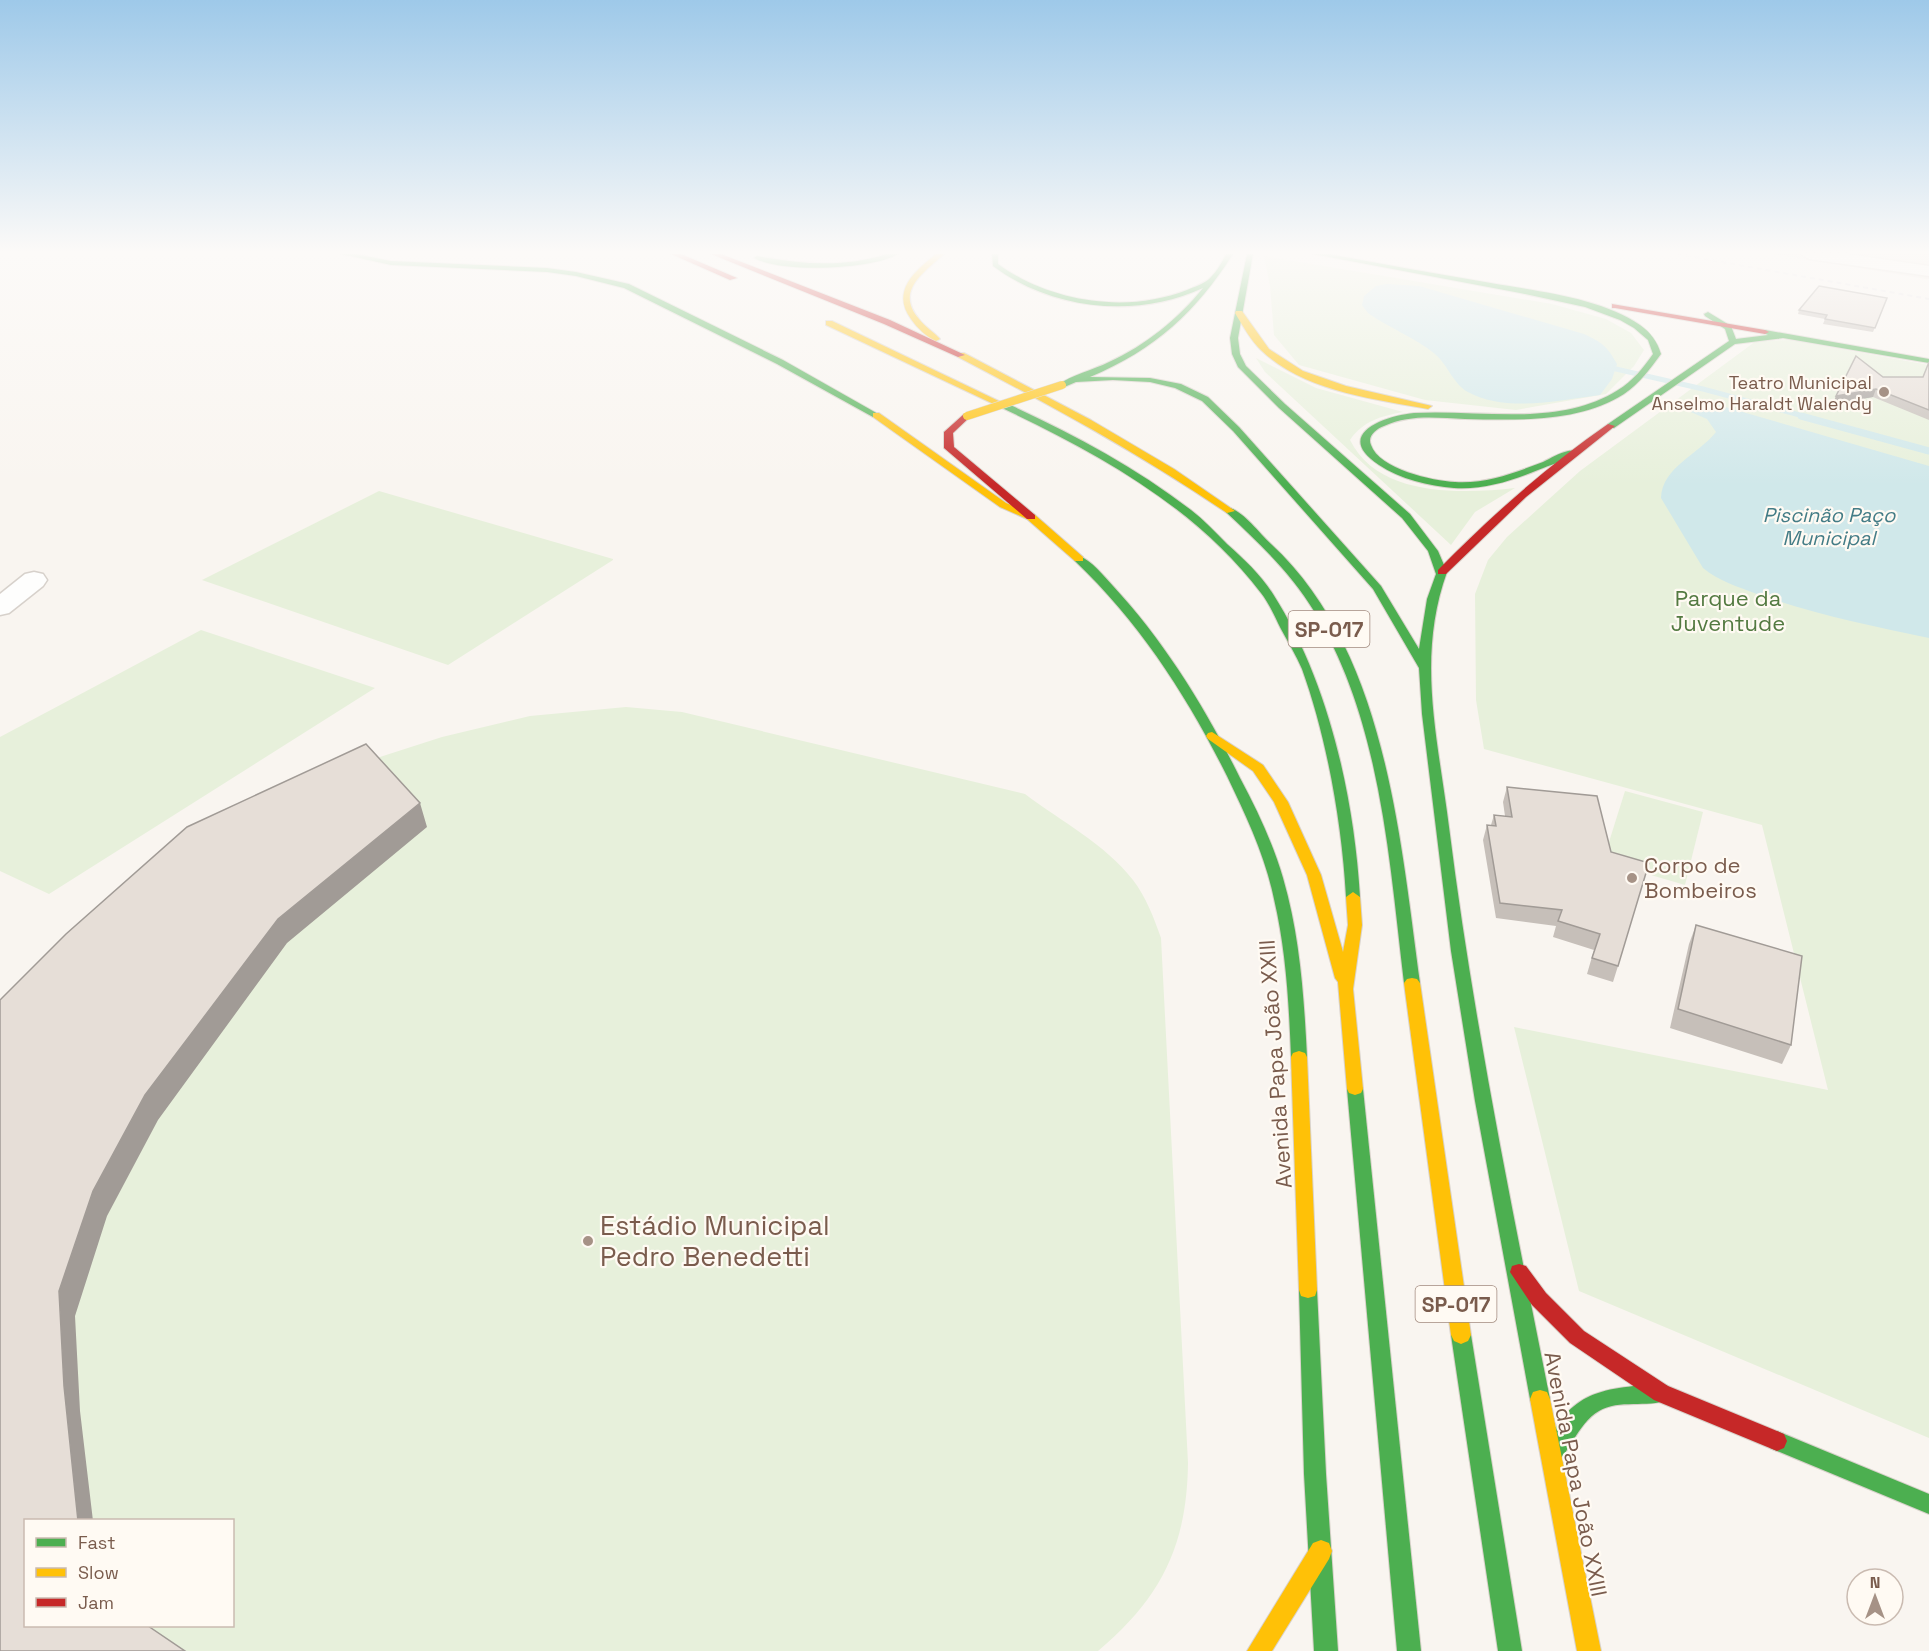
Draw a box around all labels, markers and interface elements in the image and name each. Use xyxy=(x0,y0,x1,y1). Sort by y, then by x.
place label: Teatro Municipal Anselmo Haraldt Walendy xyxy=(1651,371,1872,415)
marker: Teatro Municipal Anselmo Haraldt Walendy xyxy=(1877,385,1891,399)
water label: Piscinão Paço Municipal xyxy=(1763,502,1896,551)
park label: Parque da Juventude xyxy=(1671,584,1785,637)
road number: SP-017 xyxy=(1288,611,1370,647)
place label: Corpo de Bombeiros xyxy=(1644,851,1757,904)
marker: Corpo de Bombeiros xyxy=(1625,871,1639,885)
street label: Avenida Papa João XXIII xyxy=(1252,939,1298,1189)
place label: Estádio Municipal Pedro Benedetti xyxy=(600,1208,830,1274)
marker: Estádio Municipal Pedro Benedetti xyxy=(581,1234,595,1248)
road number: SP-017 xyxy=(1416,1286,1496,1322)
street label: Avenida Papa João XXIII xyxy=(1538,1349,1614,1599)
legend xyxy=(24,1519,234,1627)
text: Fast xyxy=(78,1531,115,1554)
text: Slow xyxy=(78,1561,119,1584)
north arrow xyxy=(1845,1567,1905,1627)
text: N xyxy=(1870,1572,1880,1593)
text: Jam xyxy=(78,1591,114,1614)

